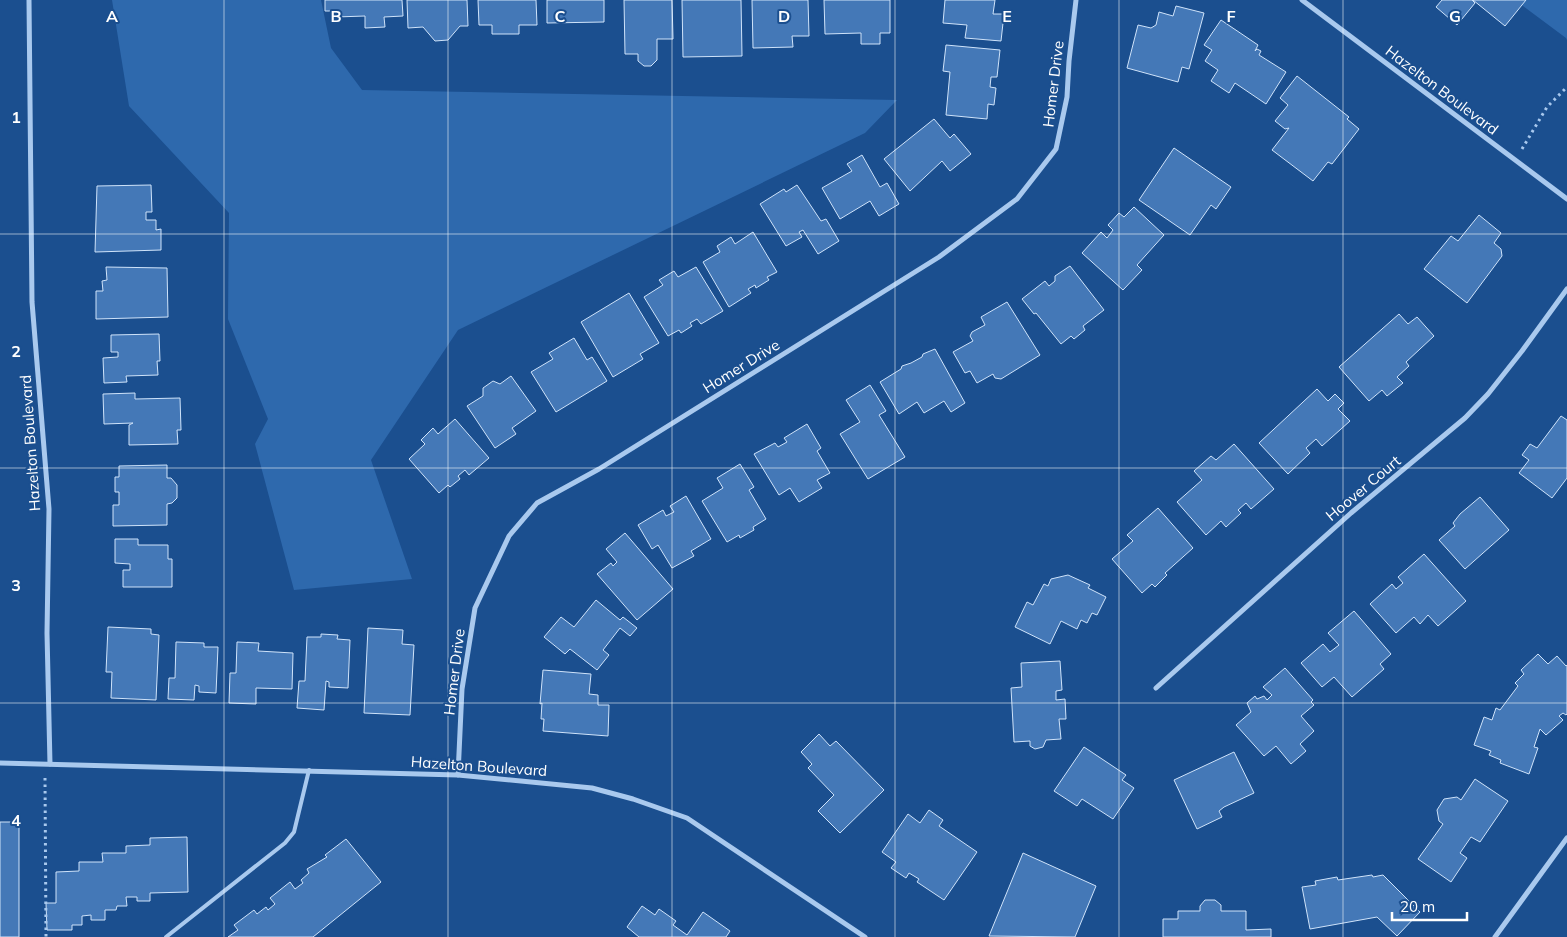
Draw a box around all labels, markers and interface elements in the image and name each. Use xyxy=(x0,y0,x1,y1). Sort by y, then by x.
text: A xyxy=(106,6,118,26)
text: B xyxy=(330,6,342,26)
text: C xyxy=(555,6,566,26)
text: D xyxy=(778,6,790,26)
text: E xyxy=(1002,6,1012,26)
text: F xyxy=(1226,6,1236,26)
text: G xyxy=(1449,6,1461,26)
street label: Homer Drive xyxy=(1038,40,1068,128)
street label: Hazelton Boulevard xyxy=(1382,41,1502,139)
text: 1 xyxy=(11,107,21,127)
street label: Homer Drive xyxy=(699,335,783,397)
text: 2 xyxy=(11,341,21,361)
street label: Hazelton Boulevard xyxy=(16,374,44,512)
street label: Hoover Court xyxy=(1322,451,1404,525)
text: 3 xyxy=(11,575,21,595)
street label: Homer Drive xyxy=(439,628,469,716)
street label: Hazelton Boulevard xyxy=(410,752,548,780)
text: 4 xyxy=(11,810,21,830)
scale bar xyxy=(1392,890,1467,922)
text: 20 m xyxy=(1400,897,1435,916)

